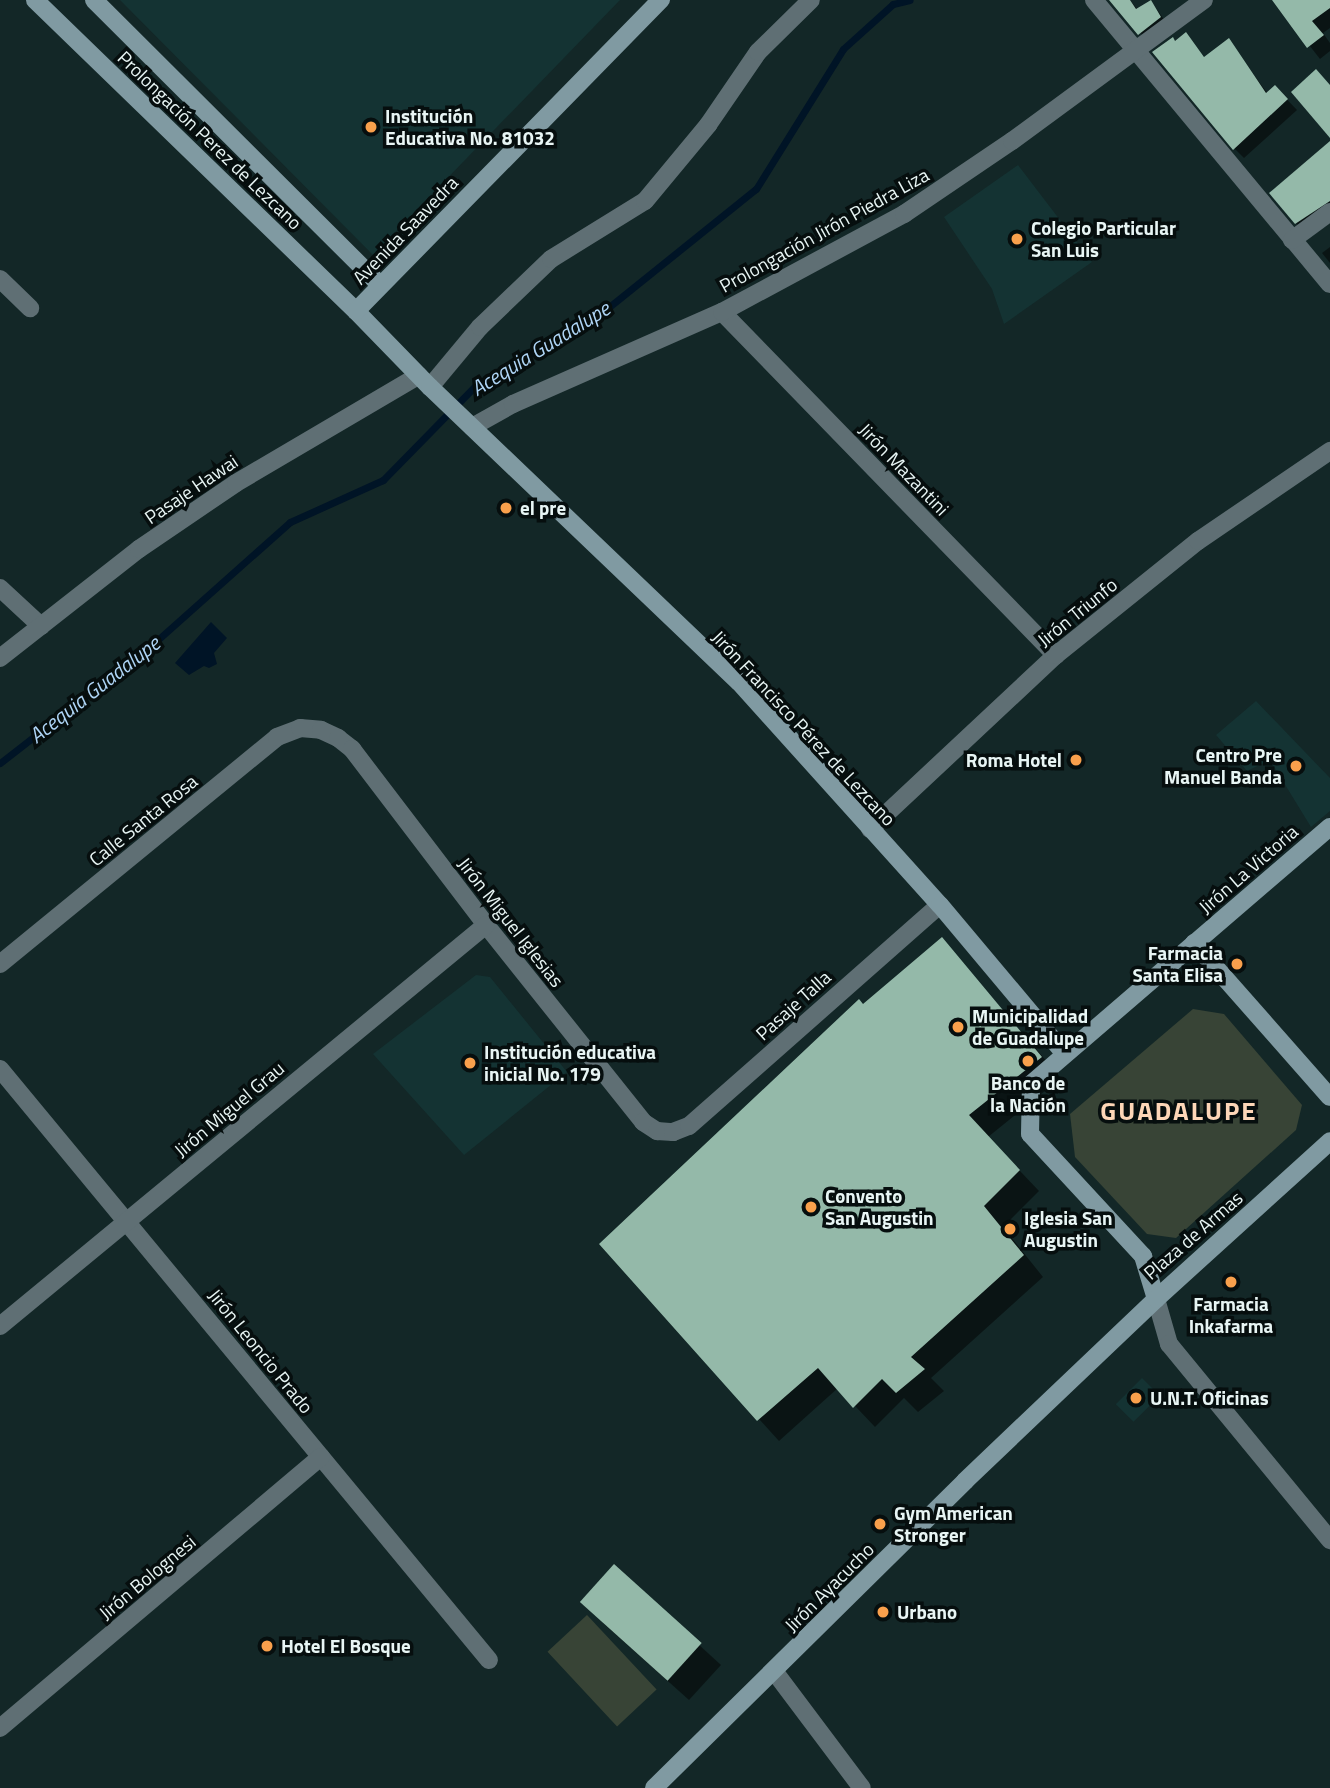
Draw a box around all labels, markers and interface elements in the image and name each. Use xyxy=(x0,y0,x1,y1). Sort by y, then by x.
street label: Prolongación Perez de Lezcano xyxy=(113,46,307,234)
place label: Institución Educativa No. 81032 xyxy=(385,105,555,149)
marker: Institución Educativa No. 81032 xyxy=(363,119,379,135)
street label: Prolongación Jirón Piedra Liza xyxy=(715,163,933,297)
street label: Avenida Saavedra xyxy=(348,171,462,289)
place label: Colegio Particular San Luis xyxy=(1031,217,1176,261)
marker: Colegio Particular San Luis xyxy=(1009,231,1025,247)
water label: Acequia Guadalupe xyxy=(466,295,614,401)
street label: Jirón Mazantini xyxy=(854,418,954,520)
street label: Pasaje Hawai xyxy=(140,450,242,528)
place label: el pre xyxy=(520,497,566,519)
marker: el pre xyxy=(498,500,514,516)
street label: Jirón Triunfo xyxy=(1033,573,1121,651)
street label: Jirón Francisco Pérez de Lezcano xyxy=(707,626,901,830)
water label: Acequia Guadalupe xyxy=(24,630,164,748)
place label: Centro Pre Manuel Banda xyxy=(1164,744,1282,788)
place label: Roma Hotel xyxy=(966,749,1062,771)
marker: Roma Hotel xyxy=(1068,752,1084,768)
marker: Centro Pre Manuel Banda xyxy=(1288,758,1304,774)
street label: Calle Santa Rosa xyxy=(84,769,202,871)
street label: Jirón La Victoria xyxy=(1194,820,1302,918)
street label: Jirón Miguel Iglesias xyxy=(453,853,569,991)
place label: Farmacia Santa Elisa xyxy=(1132,942,1223,986)
marker: Farmacia Santa Elisa xyxy=(1229,956,1245,972)
street label: Pasaje Talla xyxy=(751,965,835,1045)
place label: Municipalidad de Guadalupe xyxy=(972,1005,1088,1049)
marker: Municipalidad de Guadalupe xyxy=(950,1019,966,1035)
place label: Institución educativa inicial No. 179 xyxy=(484,1041,656,1085)
marker: Banco de la Nación xyxy=(1020,1053,1036,1069)
marker: Institución educativa inicial No. 179 xyxy=(462,1055,478,1071)
street label: Jirón Miguel Grau xyxy=(169,1056,289,1162)
place label: Banco de la Nación xyxy=(990,1072,1066,1116)
district label: GUADALUPE xyxy=(1101,1095,1257,1127)
place label: Convento San Augustin xyxy=(825,1185,934,1229)
street label: Plaza de Armas xyxy=(1139,1186,1247,1284)
marker: Convento San Augustin xyxy=(803,1199,819,1215)
place label: Iglesia San Augustin xyxy=(1024,1207,1113,1251)
marker: Iglesia San Augustin xyxy=(1002,1221,1018,1237)
marker: Farmacia Inkafarma xyxy=(1223,1274,1239,1290)
street label: Jirón Leoncio Prado xyxy=(204,1284,318,1418)
place label: Farmacia Inkafarma xyxy=(1189,1293,1273,1337)
place label: U.N.T. Oficinas xyxy=(1150,1387,1269,1409)
marker: U.N.T. Oficinas xyxy=(1128,1390,1144,1406)
place label: Gym American Stronger xyxy=(894,1502,1013,1546)
marker: Gym American Stronger xyxy=(872,1516,888,1532)
street label: Jirón Bolognesi xyxy=(94,1530,200,1624)
street label: Jirón Ayacucho xyxy=(780,1538,878,1636)
place label: Urbano xyxy=(897,1601,957,1623)
marker: Urbano xyxy=(875,1604,891,1620)
place label: Hotel El Bosque xyxy=(281,1635,411,1657)
marker: Hotel El Bosque xyxy=(259,1638,275,1654)

